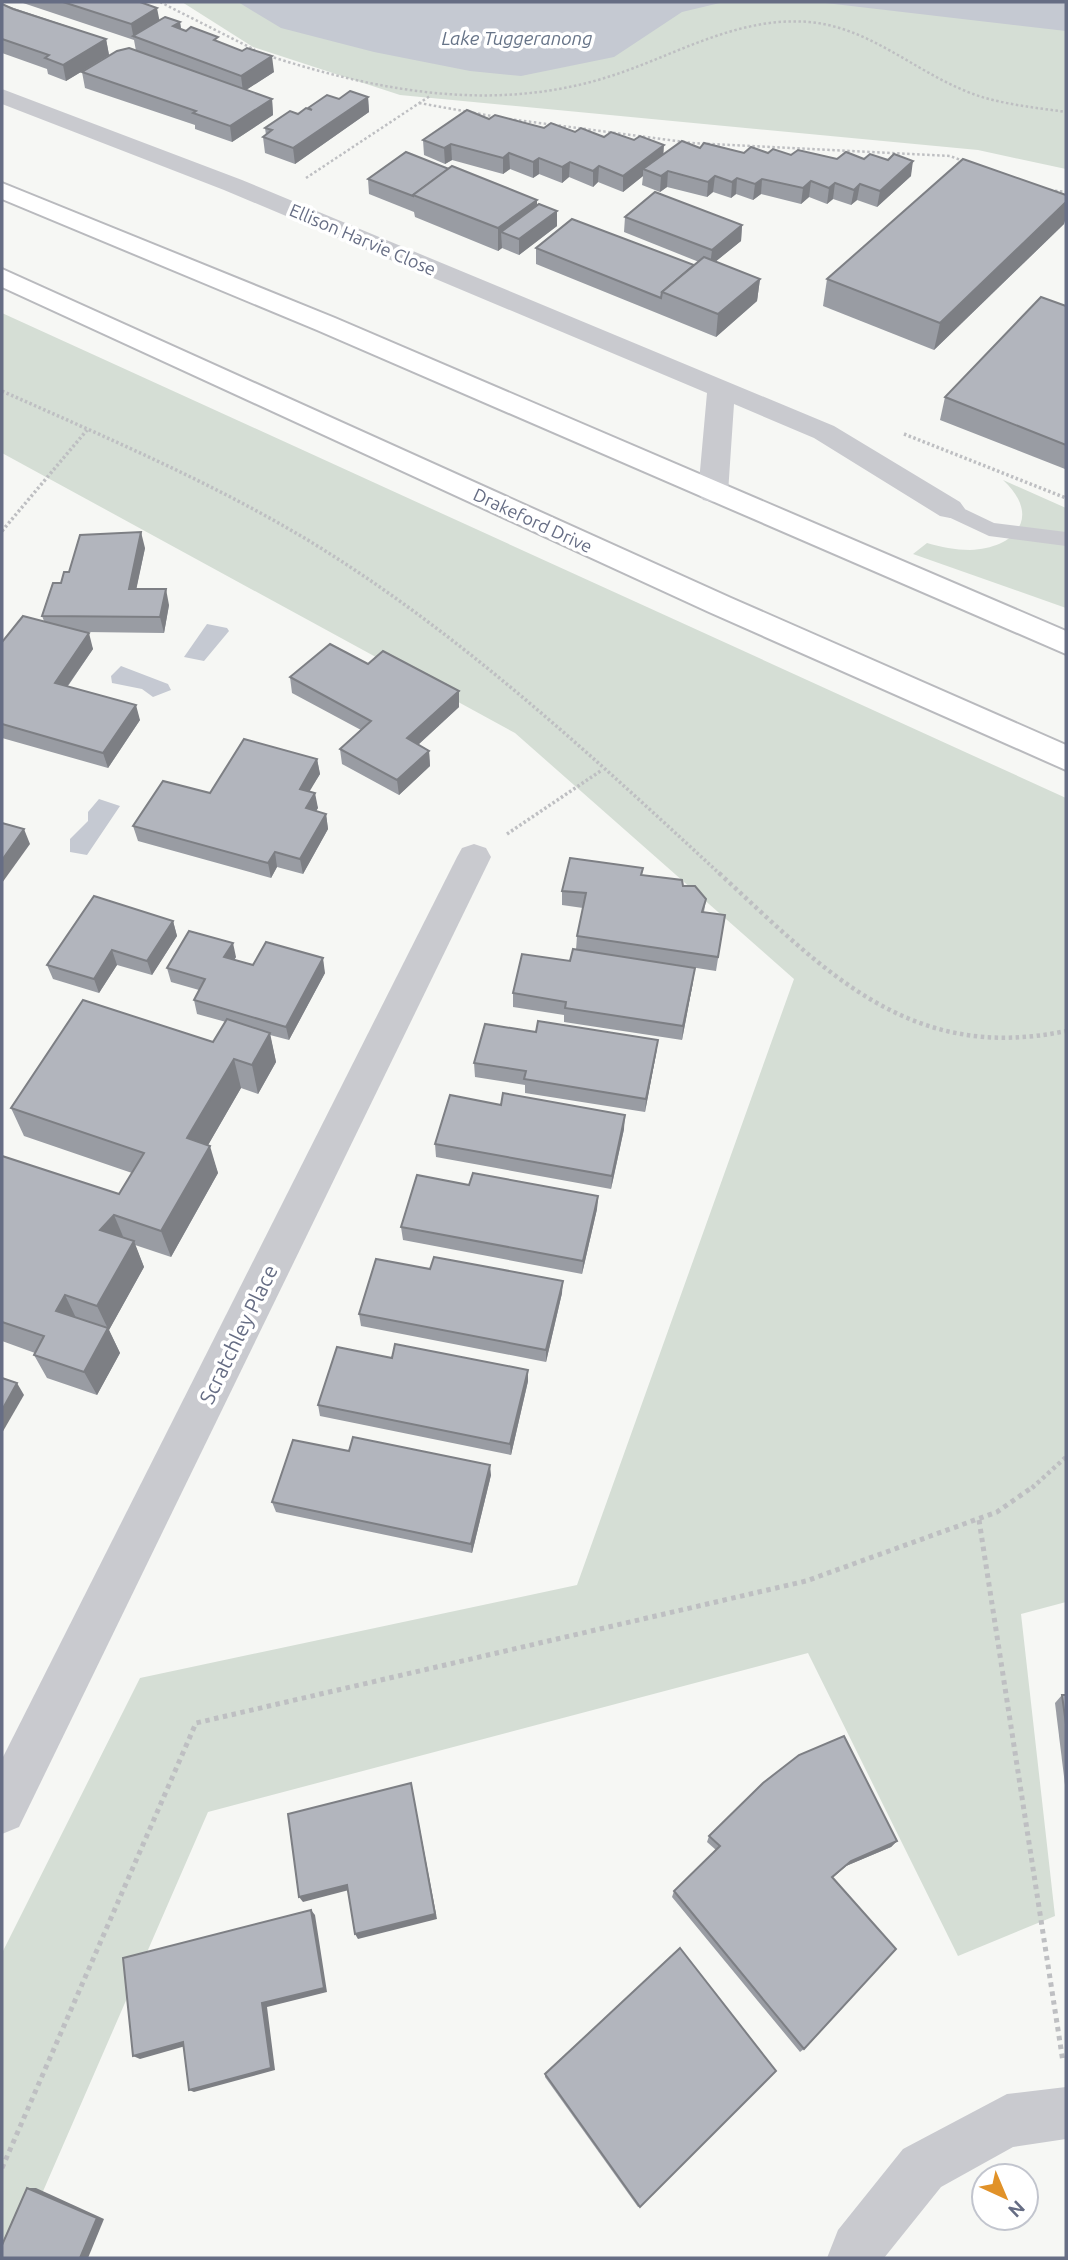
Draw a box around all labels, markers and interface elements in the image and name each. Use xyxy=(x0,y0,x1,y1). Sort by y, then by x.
water label: Lake Tuggeranong xyxy=(441,27,593,49)
street label: Ellison Harvie Close xyxy=(287,199,439,279)
street label: Drakeford Drive xyxy=(470,484,596,556)
street label: Scratchley Place xyxy=(194,1261,282,1407)
north arrow xyxy=(970,2162,1040,2232)
text: N xyxy=(1004,2196,1030,2222)

